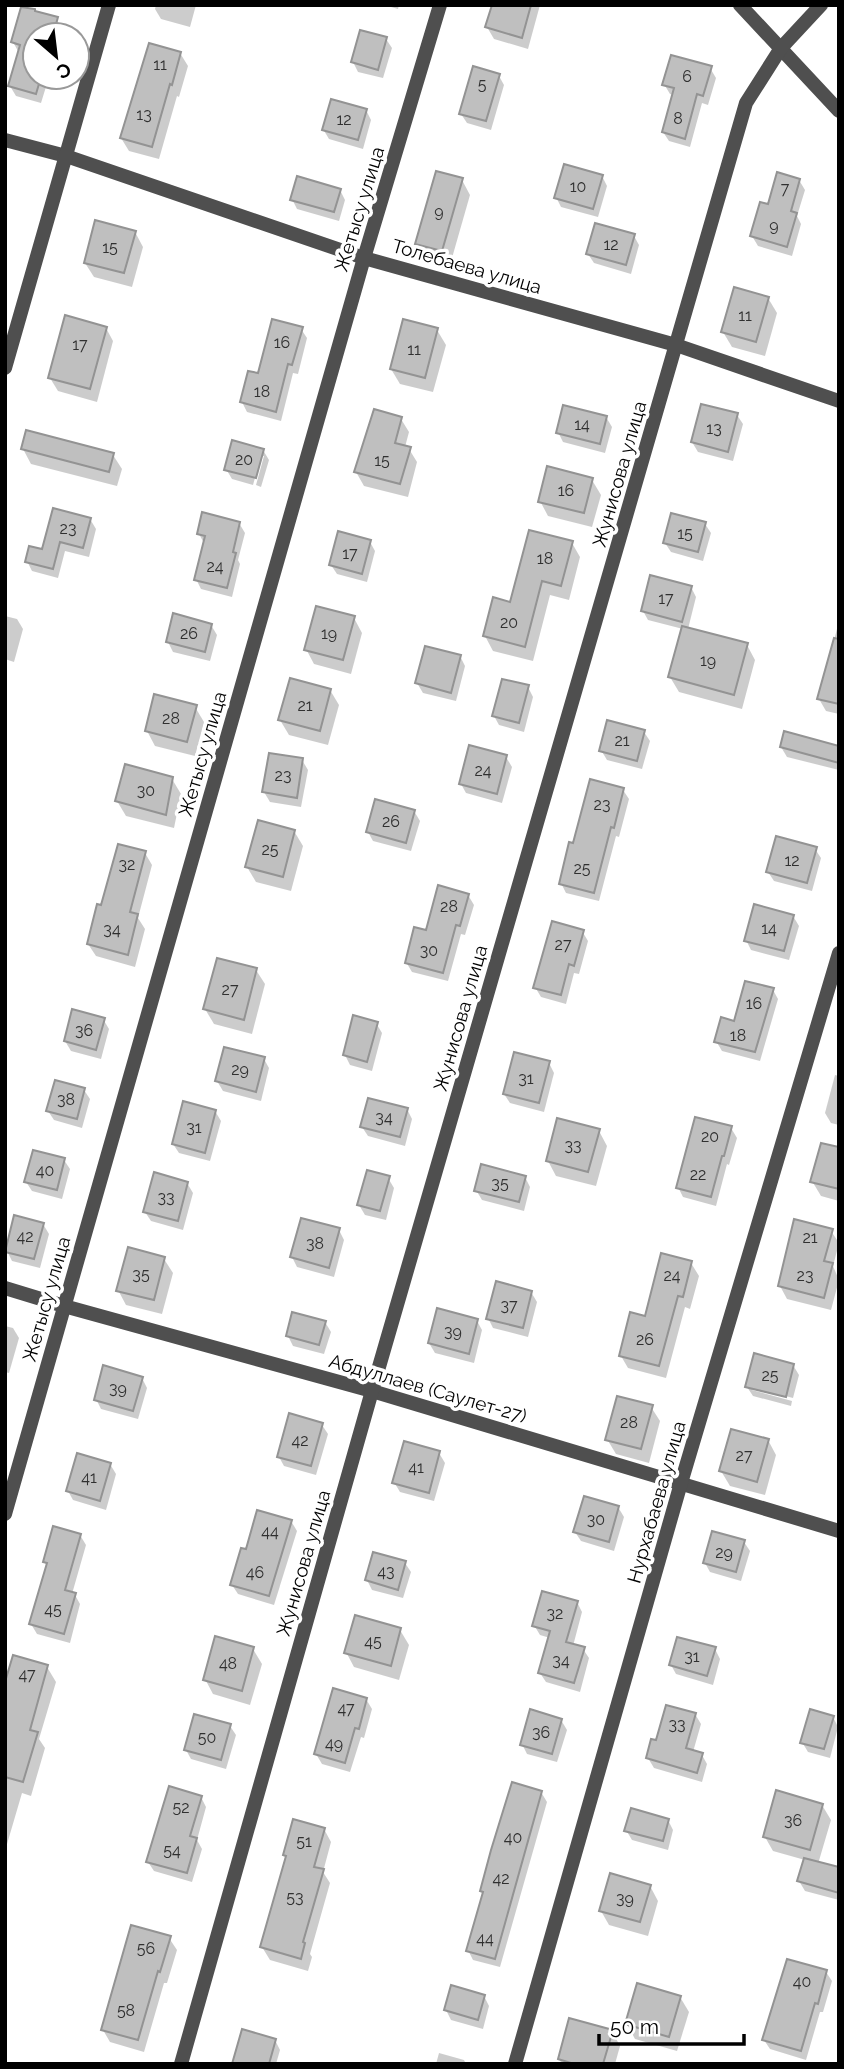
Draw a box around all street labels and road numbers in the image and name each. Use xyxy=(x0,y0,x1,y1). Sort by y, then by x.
street label: Жетысу улица xyxy=(330,144,388,274)
street label: Толебаева улица xyxy=(390,234,544,298)
street label: Жунисова улица xyxy=(588,398,650,550)
street label: Жетысу улица xyxy=(174,689,230,819)
street label: Жунисова улица xyxy=(429,942,491,1094)
street label: Жетысу улица xyxy=(18,1234,74,1364)
street label: Абдуллаев (Саулет-27) xyxy=(327,1349,529,1427)
street label: Нурхабаева улица xyxy=(622,1418,690,1586)
street label: Жунисова улица xyxy=(272,1487,334,1639)

